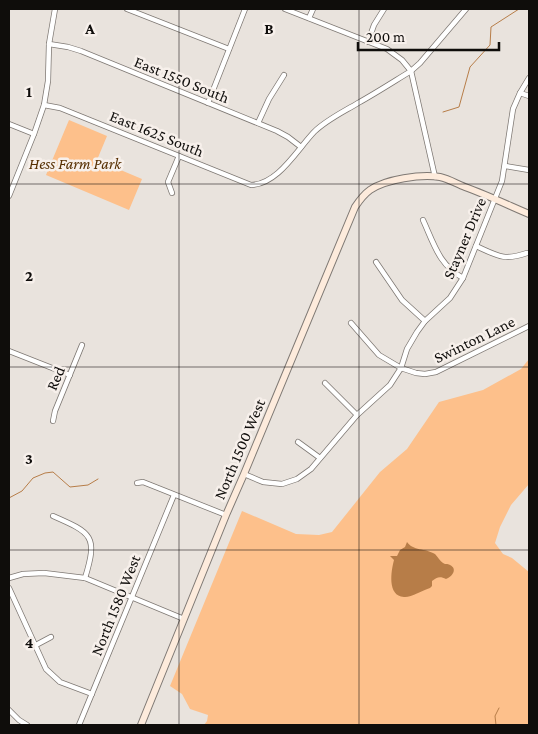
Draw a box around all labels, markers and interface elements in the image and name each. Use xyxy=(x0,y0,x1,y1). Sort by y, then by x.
text: A xyxy=(84,20,95,37)
text: B xyxy=(264,20,274,37)
scale bar xyxy=(358,20,499,52)
text: 200 m xyxy=(366,29,405,45)
street label: East 1550 South xyxy=(132,53,232,106)
text: 1 xyxy=(26,83,32,100)
street label: East 1625 South xyxy=(107,107,207,160)
park label: Hess Farm Park xyxy=(29,155,122,172)
street label: Stayner Drive xyxy=(440,195,490,282)
text: 2 xyxy=(25,267,33,284)
street label: Swinton Lane xyxy=(431,313,517,366)
street label: Red xyxy=(43,363,68,393)
street label: North 1500 West xyxy=(211,396,269,502)
text: 3 xyxy=(25,450,33,467)
street label: North 1580 West xyxy=(88,552,144,658)
text: 4 xyxy=(25,634,34,651)

